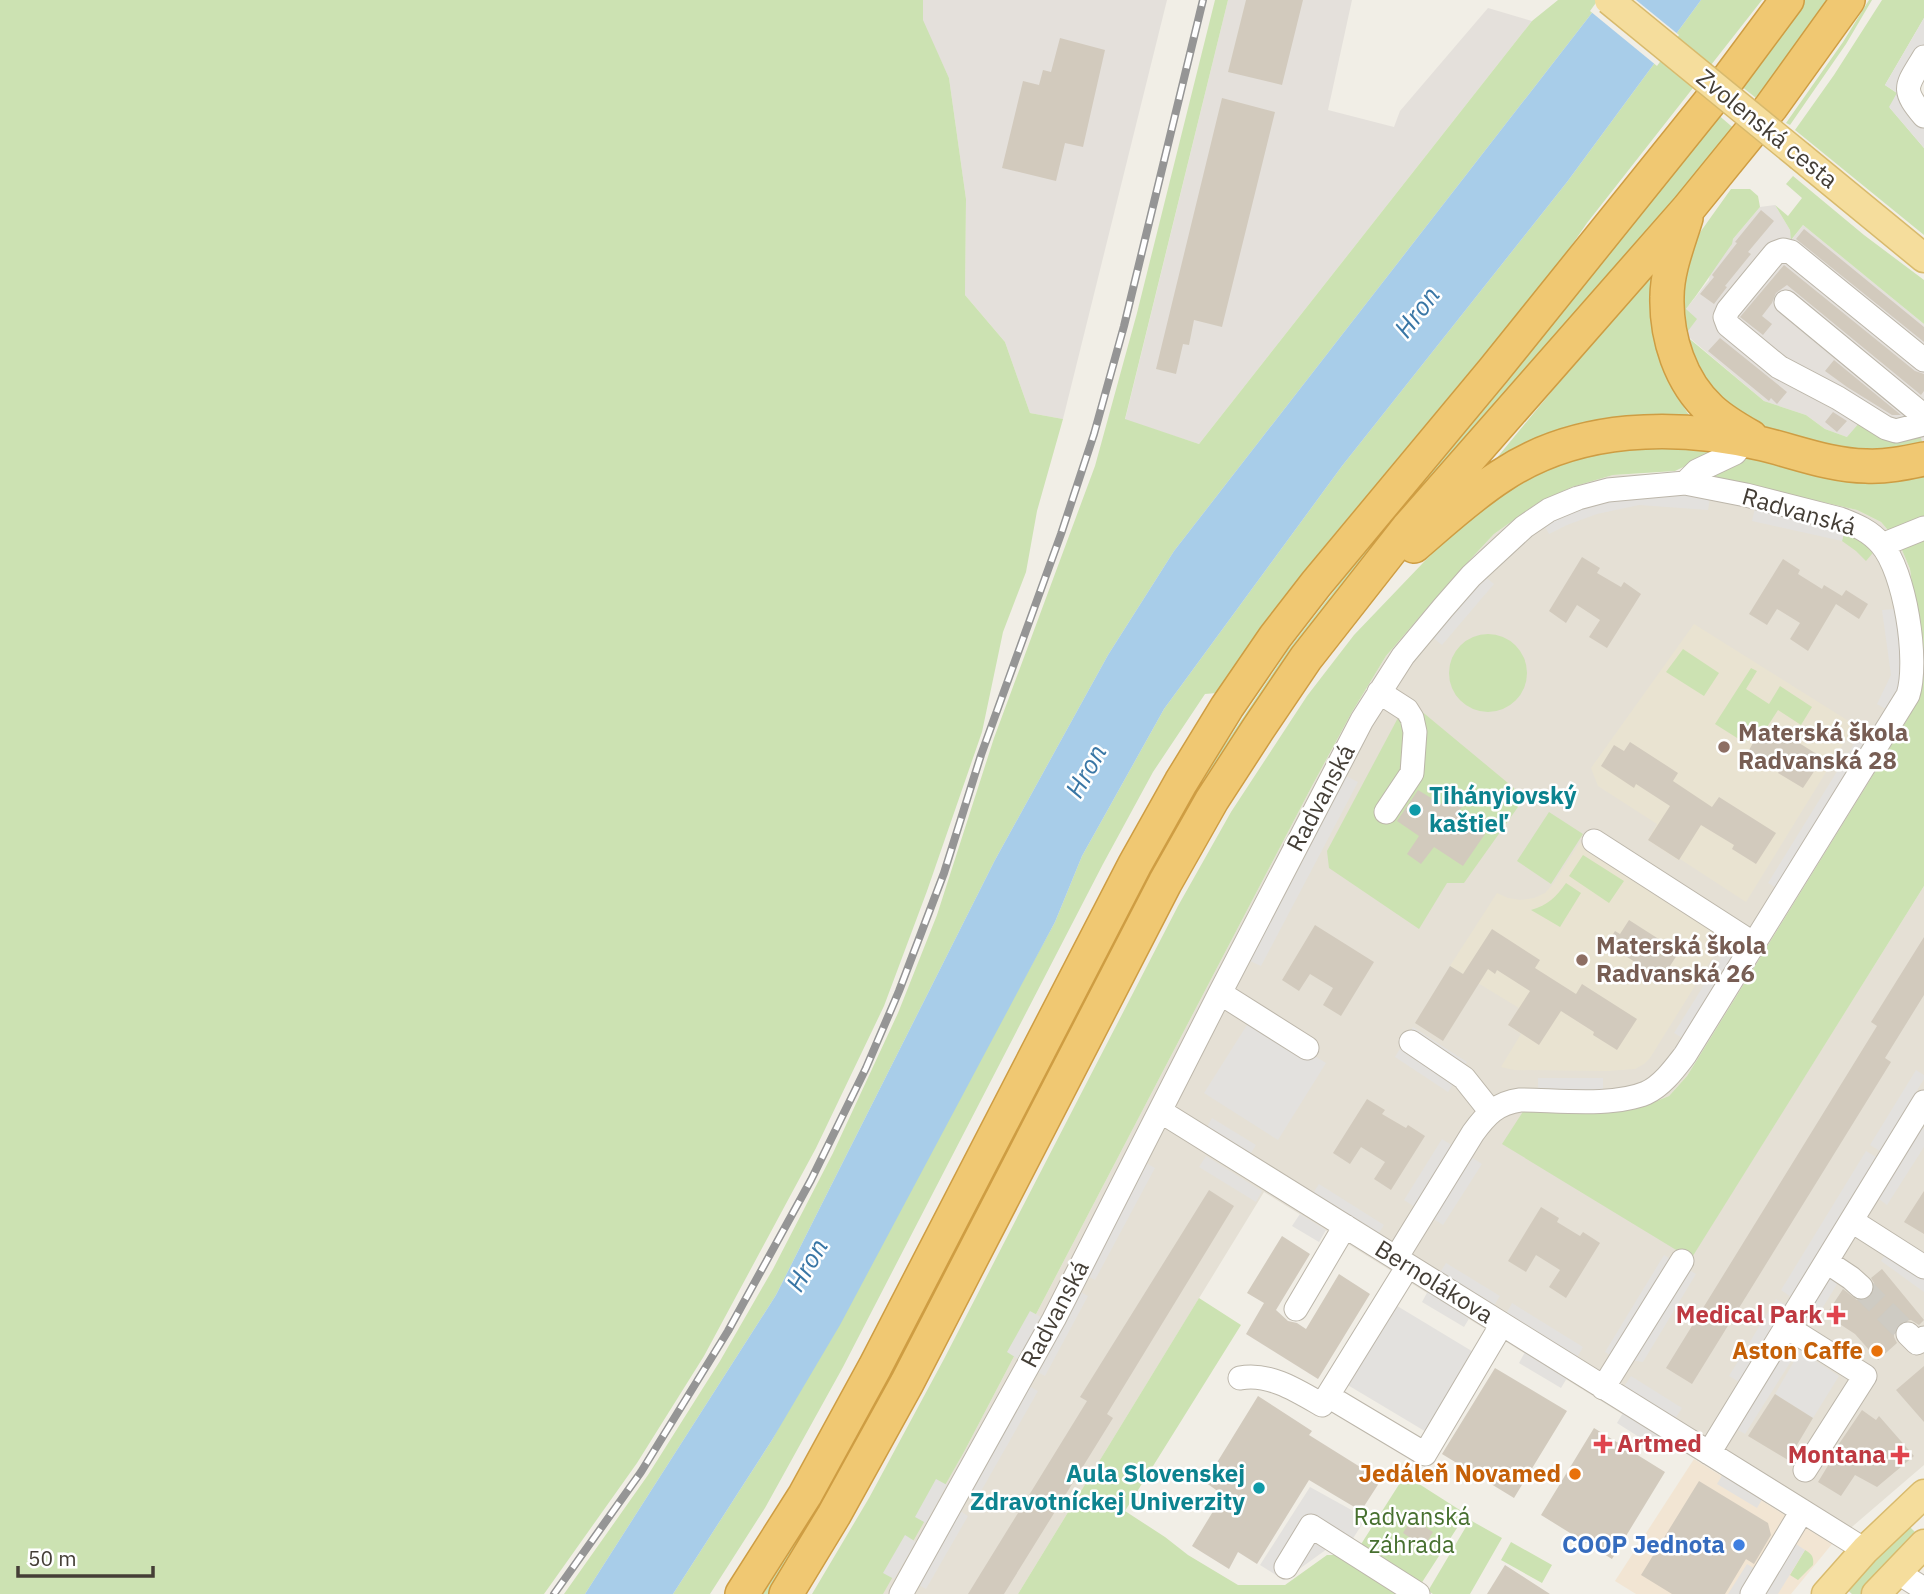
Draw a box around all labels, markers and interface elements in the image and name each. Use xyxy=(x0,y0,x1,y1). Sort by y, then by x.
street label: Zvolenská cesta xyxy=(1690,61,1845,195)
water label: Hron xyxy=(1386,279,1447,344)
street label: Radvanská xyxy=(1739,480,1860,543)
place label: Materská škola Radvanská 28 xyxy=(1738,716,1908,776)
water label: Hron xyxy=(1057,738,1114,803)
street label: Radvanská xyxy=(1279,738,1362,857)
marker: Materská škola Radvanská 28 xyxy=(1716,739,1732,755)
place label: Tihányiovský kaštieľ xyxy=(1429,779,1577,839)
marker: Tihányiovský kaštieľ xyxy=(1407,802,1423,818)
place label: Materská škola Radvanská 26 xyxy=(1596,929,1766,989)
marker: Materská škola Radvanská 26 xyxy=(1574,952,1590,968)
water label: Hron xyxy=(777,1232,835,1297)
street label: Bernolákova xyxy=(1369,1232,1500,1330)
street label: Radvanská xyxy=(1013,1254,1096,1373)
place label: Medical Park xyxy=(1676,1298,1822,1330)
marker: Medical Park xyxy=(1828,1307,1844,1323)
place label: Aston Caffe xyxy=(1732,1334,1863,1366)
marker: Aston Caffe xyxy=(1869,1343,1885,1359)
place label: Artmed xyxy=(1617,1427,1702,1459)
marker: Artmed xyxy=(1595,1436,1611,1452)
place label: Montana xyxy=(1788,1438,1886,1470)
marker: Montana xyxy=(1892,1447,1908,1463)
place label: Aula Slovenskej Zdravotníckej Univerzity xyxy=(970,1457,1245,1517)
place label: Jedáleň Novamed xyxy=(1359,1457,1561,1489)
marker: Jedáleň Novamed xyxy=(1567,1466,1583,1482)
marker: Aula Slovenskej Zdravotníckej Univerzity xyxy=(1251,1480,1267,1496)
park label: Radvanská záhrada xyxy=(1354,1500,1471,1560)
place label: COOP Jednota xyxy=(1562,1528,1725,1560)
scale bar xyxy=(18,1534,152,1578)
marker: COOP Jednota xyxy=(1731,1537,1747,1553)
text: 50 m xyxy=(28,1544,77,1572)

